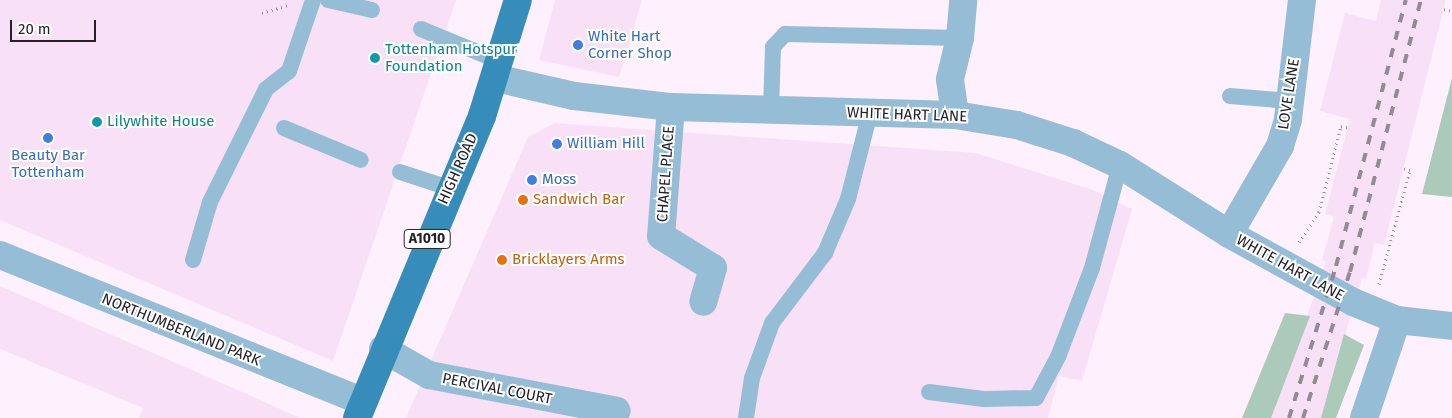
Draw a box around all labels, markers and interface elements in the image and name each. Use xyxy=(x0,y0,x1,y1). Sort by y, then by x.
scale bar xyxy=(12,10,99,42)
text: 20 m xyxy=(18,20,51,38)
place label: White Hart Corner Shop xyxy=(588,27,672,62)
marker: White Hart Corner Shop xyxy=(572,39,584,51)
place label: Tottenham Hotspur Foundation xyxy=(385,40,517,75)
marker: Tottenham Hotspur Foundation xyxy=(369,52,381,64)
street label: LOVE LANE xyxy=(1274,57,1304,131)
street label: WHITE HART LANE xyxy=(847,104,967,126)
place label: Lilywhite House xyxy=(107,113,214,131)
marker: Lilywhite House xyxy=(91,116,103,128)
street label: CHAPEL PLACE xyxy=(654,125,678,223)
street label: HIGH ROAD xyxy=(434,131,482,207)
marker: Beauty Bar Tottenham xyxy=(42,132,54,144)
place label: William Hill xyxy=(567,135,645,153)
marker: William Hill xyxy=(551,138,563,150)
place label: Beauty Bar Tottenham xyxy=(11,146,85,181)
place label: Moss xyxy=(542,171,576,189)
marker: Moss xyxy=(526,174,538,186)
place label: Sandwich Bar xyxy=(533,191,625,209)
marker: Sandwich Bar xyxy=(517,194,529,206)
road number: A1010 xyxy=(403,228,451,250)
street label: WHITE HART LANE xyxy=(1233,231,1347,305)
place label: Bricklayers Arms xyxy=(512,251,625,269)
marker: Bricklayers Arms xyxy=(496,254,508,266)
street label: NORTHUMBERLAND PARK xyxy=(99,290,263,370)
street label: PERCIVAL COURT xyxy=(441,370,553,408)

